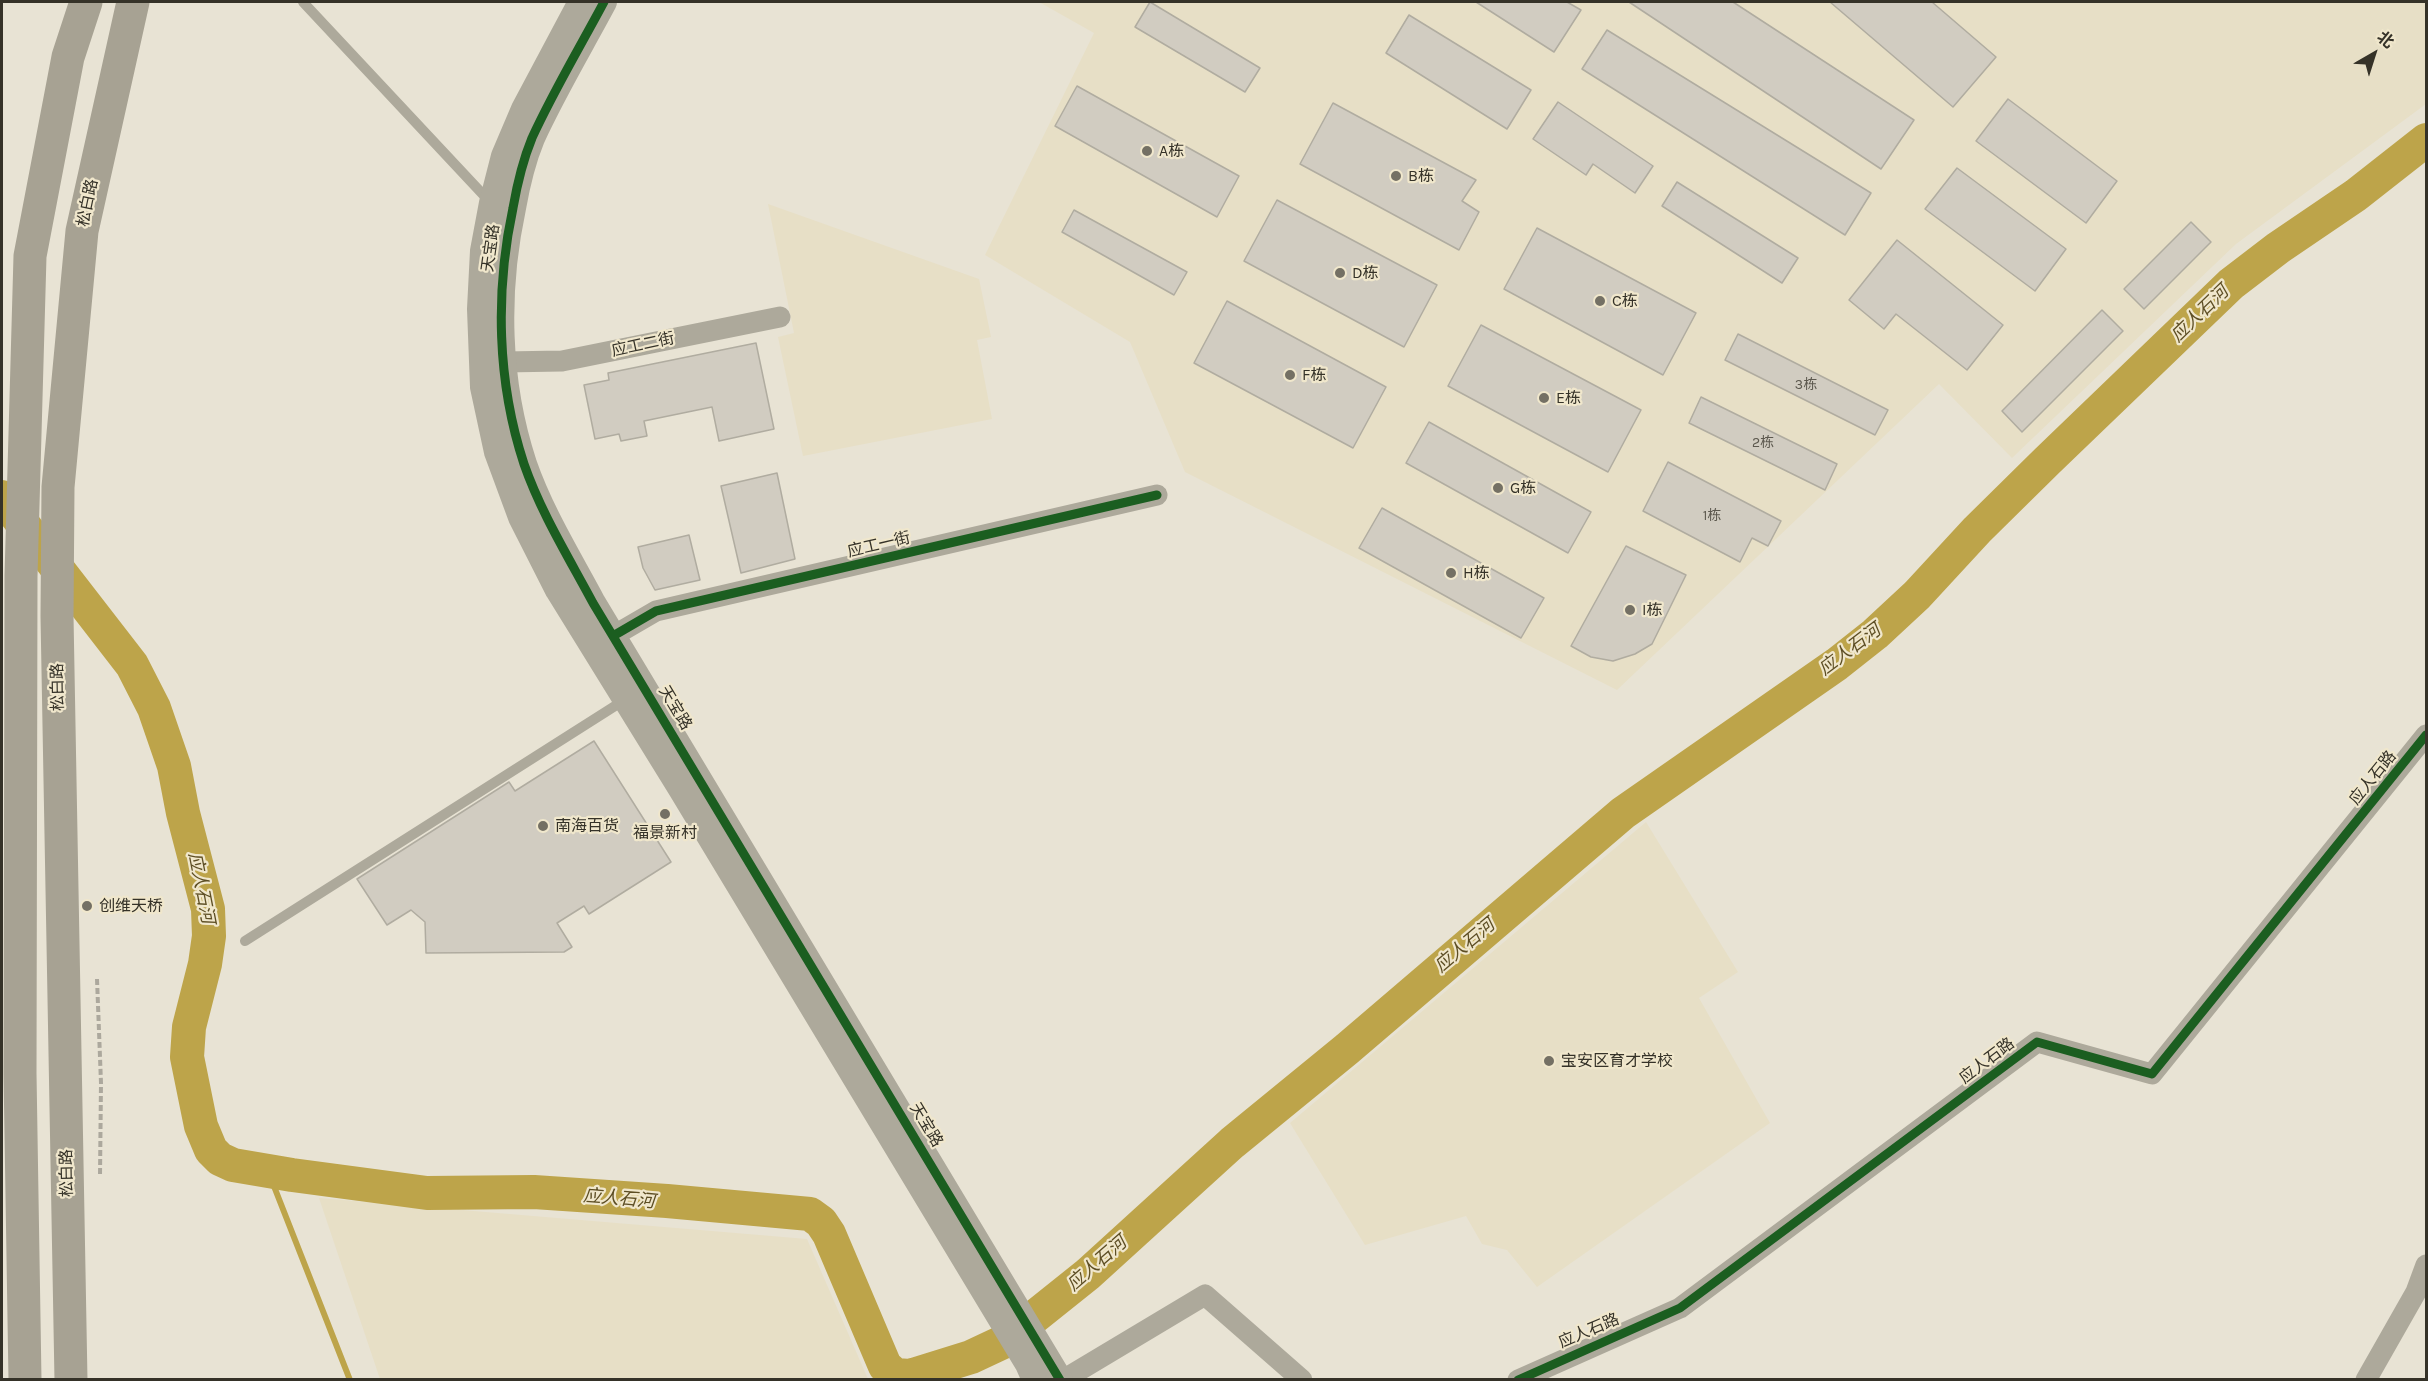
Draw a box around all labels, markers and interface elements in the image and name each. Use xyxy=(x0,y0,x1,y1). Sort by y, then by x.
north arrow xyxy=(2344,24,2404,84)
text: 北 xyxy=(2373,27,2398,52)
place label: A栋 xyxy=(1159,141,1184,161)
marker: A栋 xyxy=(1140,144,1154,158)
place label: B栋 xyxy=(1408,166,1434,186)
marker: B栋 xyxy=(1389,169,1403,183)
street label: 松白路 xyxy=(74,178,102,228)
street label: 天宝路 xyxy=(478,223,504,273)
place label: D栋 xyxy=(1352,263,1379,283)
marker: D栋 xyxy=(1333,266,1347,280)
water label: 应人石河 xyxy=(2167,281,2233,347)
place label: C栋 xyxy=(1612,291,1638,311)
marker: C栋 xyxy=(1593,294,1607,308)
street label: 应工二街 xyxy=(610,329,676,361)
place label: F栋 xyxy=(1302,365,1326,385)
marker: F栋 xyxy=(1283,368,1297,382)
house number: 3栋 xyxy=(1795,377,1817,393)
place label: E栋 xyxy=(1556,388,1581,408)
marker: E栋 xyxy=(1537,391,1551,405)
house number: 2栋 xyxy=(1752,435,1774,451)
place label: G栋 xyxy=(1510,478,1536,498)
marker: G栋 xyxy=(1491,481,1505,495)
house number: 1栋 xyxy=(1703,508,1721,524)
street label: 应工一街 xyxy=(846,528,912,562)
place label: H栋 xyxy=(1463,563,1490,583)
marker: H栋 xyxy=(1444,566,1458,580)
place label: I栋 xyxy=(1642,600,1662,620)
marker: I栋 xyxy=(1623,603,1637,617)
water label: 应人石河 xyxy=(1815,620,1885,680)
street label: 松白路 xyxy=(48,663,68,711)
street label: 天宝路 xyxy=(654,682,696,734)
street label: 应人石路 xyxy=(2345,747,2401,809)
marker: 福景新村 xyxy=(658,807,672,821)
place label: 南海百货 xyxy=(555,816,619,836)
marker: 南海百货 xyxy=(536,819,550,833)
place label: 福景新村 xyxy=(633,823,697,843)
water label: 应人石河 xyxy=(184,851,218,925)
place label: 创维天桥 xyxy=(99,896,163,916)
marker: 创维天桥 xyxy=(80,899,94,913)
water label: 应人石河 xyxy=(1430,915,1500,977)
street label: 应人石路 xyxy=(1956,1034,2018,1088)
place label: 宝安区育才学校 xyxy=(1561,1051,1673,1071)
marker: 宝安区育才学校 xyxy=(1542,1054,1556,1068)
street label: 天宝路 xyxy=(905,1099,947,1151)
street label: 松白路 xyxy=(57,1149,77,1197)
water label: 应人石河 xyxy=(582,1185,656,1213)
water label: 应人石河 xyxy=(1063,1232,1131,1296)
street label: 应人石路 xyxy=(1556,1310,1622,1352)

